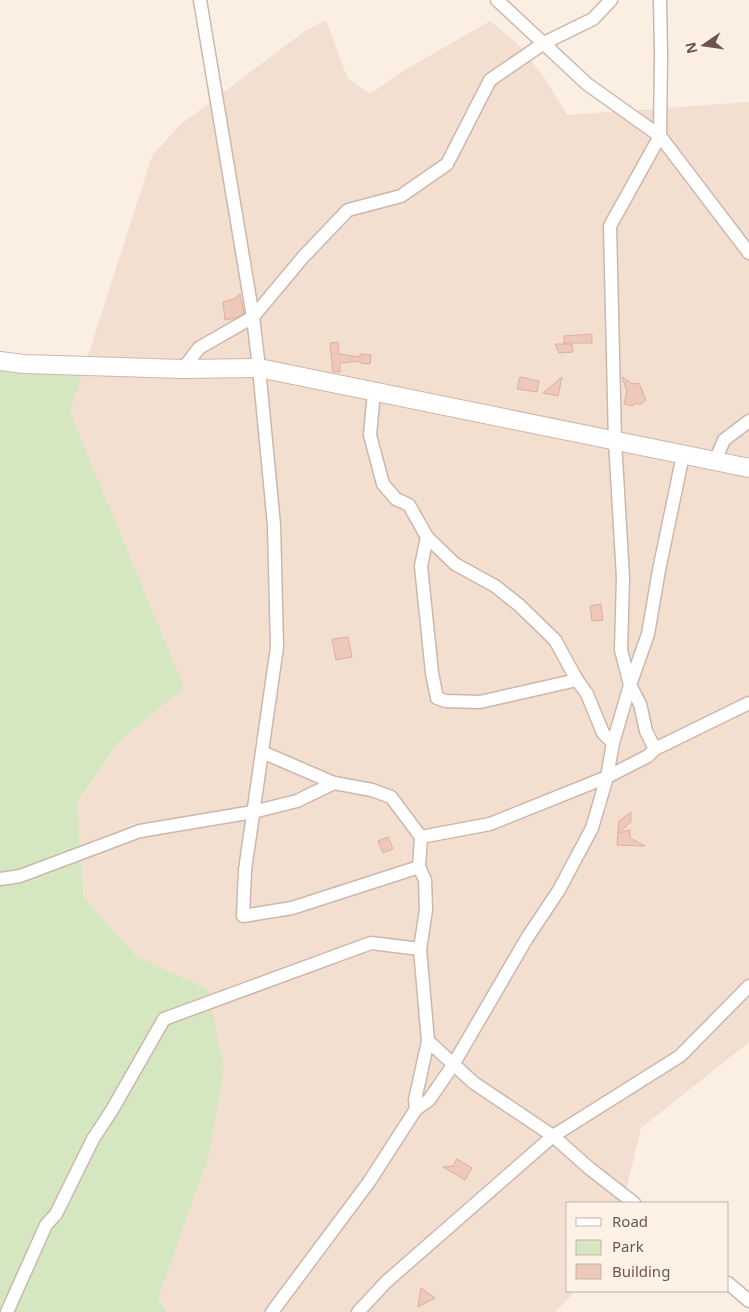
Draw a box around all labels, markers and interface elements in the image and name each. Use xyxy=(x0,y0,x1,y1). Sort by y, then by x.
north arrow xyxy=(679,20,729,70)
text: N xyxy=(680,40,701,56)
legend xyxy=(566,1202,729,1292)
text: Road xyxy=(612,1211,648,1231)
text: Park xyxy=(612,1236,644,1256)
text: Building xyxy=(612,1261,670,1281)

